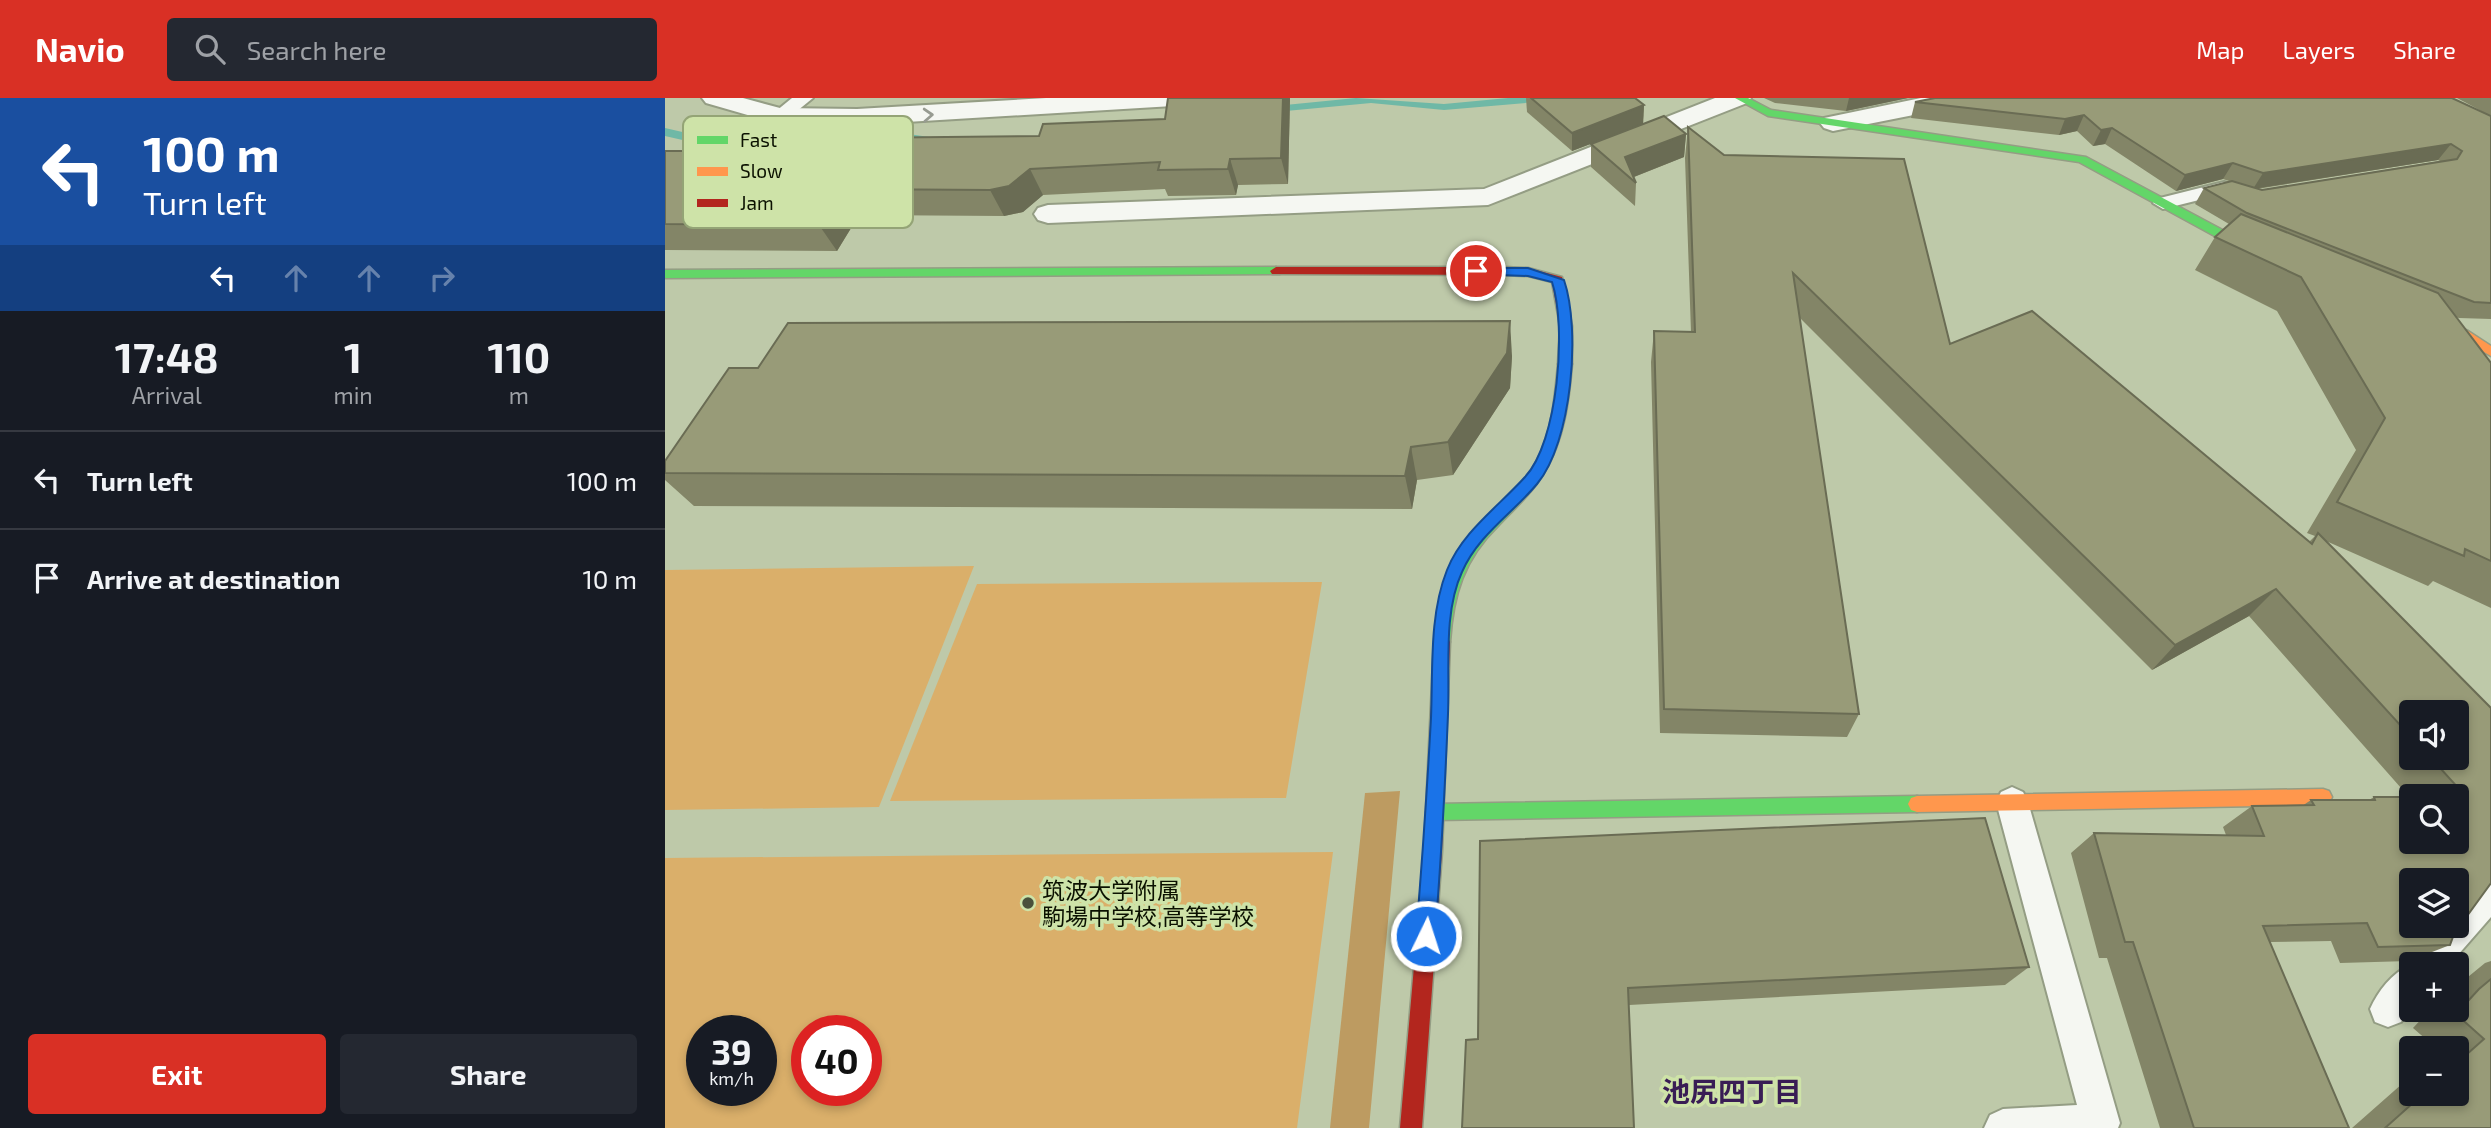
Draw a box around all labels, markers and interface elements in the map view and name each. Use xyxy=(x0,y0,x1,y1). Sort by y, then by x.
search box xyxy=(167,18,657,81)
text: Navio xyxy=(35,29,125,69)
icon: search xyxy=(191,30,229,68)
text: Search here xyxy=(247,34,386,65)
text: Map xyxy=(2196,35,2244,64)
text: Layers xyxy=(2282,35,2355,64)
text: Share xyxy=(2393,35,2456,64)
one-way arrow xyxy=(923,108,934,123)
legend xyxy=(683,116,913,228)
text: 100 m xyxy=(143,123,280,182)
icon: left xyxy=(28,126,119,217)
text: Fast xyxy=(740,128,777,151)
text: Slow xyxy=(740,159,783,182)
text: Turn left xyxy=(143,183,267,221)
text: Jam xyxy=(740,191,774,214)
pin xyxy=(1446,241,1506,301)
icon: arrive xyxy=(1457,252,1495,290)
icon: left xyxy=(204,259,242,297)
icon: ahead xyxy=(277,259,315,297)
icon: ahead xyxy=(350,259,388,297)
icon: right xyxy=(423,259,461,297)
text: 17:48 xyxy=(115,331,219,381)
text: 1 xyxy=(344,331,362,381)
text: 110 xyxy=(487,331,550,381)
text: Arrival xyxy=(132,381,202,409)
text: min xyxy=(334,381,373,409)
text: m xyxy=(509,381,529,409)
icon: left xyxy=(28,461,66,499)
text: Turn left xyxy=(87,465,193,496)
text: 100 m xyxy=(567,465,637,496)
icon: arrive xyxy=(28,559,66,597)
text: Arrive at destination xyxy=(87,563,340,594)
text: 10 m xyxy=(582,563,637,594)
map controls xyxy=(2399,700,2469,1106)
button: sound xyxy=(2399,700,2469,770)
button: search xyxy=(2399,784,2469,854)
button: layers xyxy=(2399,868,2469,938)
place label: 筑波大学附属 駒場中学校,高等学校 xyxy=(1042,876,1254,930)
marker: 筑波大学附属 駒場中学校,高等学校 xyxy=(1020,895,1036,911)
position arrow xyxy=(1389,899,1463,973)
button: + xyxy=(2399,952,2469,1022)
speed limit sign: 40 xyxy=(791,1015,882,1106)
text: 39 xyxy=(711,1030,752,1072)
button: Exit xyxy=(28,1034,326,1114)
button: Share xyxy=(340,1034,637,1114)
button: − xyxy=(2399,1036,2469,1106)
text: km/h xyxy=(709,1067,754,1089)
district label: 池尻四丁目 xyxy=(1662,1074,1802,1108)

